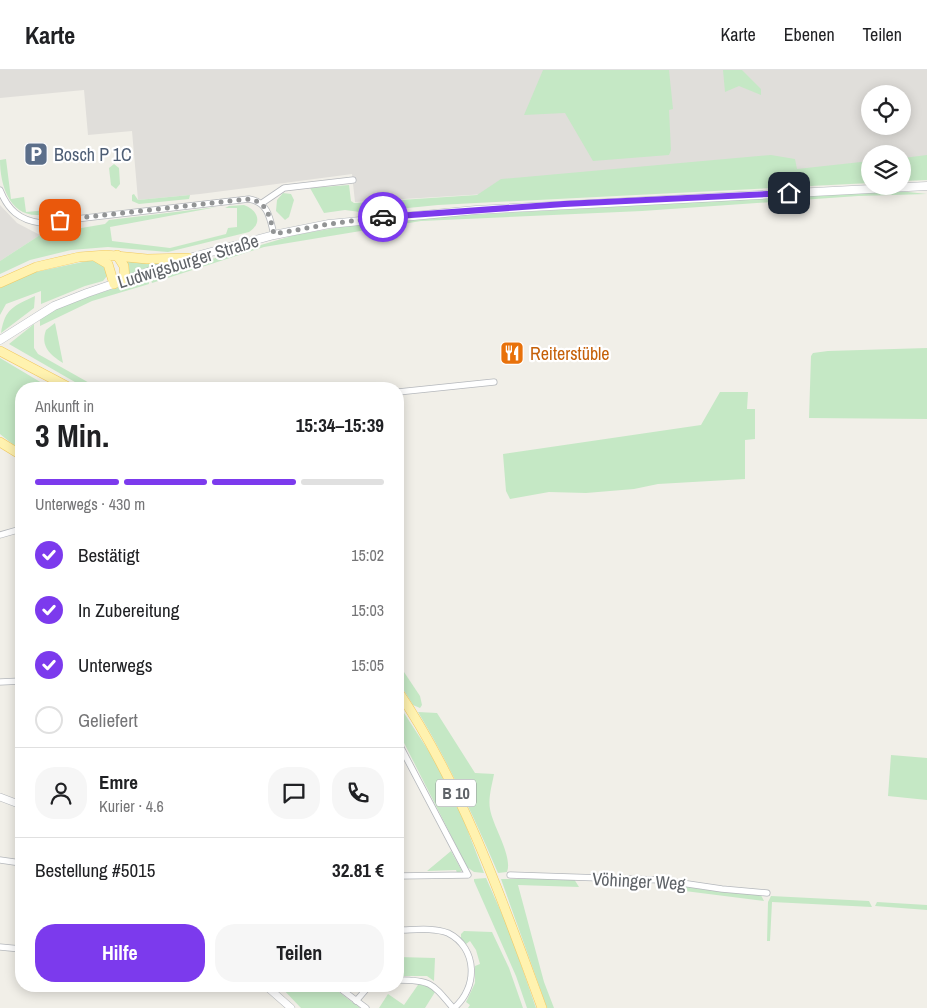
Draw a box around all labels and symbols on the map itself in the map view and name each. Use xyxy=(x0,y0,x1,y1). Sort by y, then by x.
parking icon: Bosch P 1C xyxy=(23,141,49,167)
place label: Bosch P 1C xyxy=(54,142,132,167)
pin xyxy=(768,172,810,214)
courier xyxy=(358,192,408,242)
pin xyxy=(39,199,81,241)
street label: Ludwigsburger Straße xyxy=(115,228,261,294)
restaurant icon: Reiterstüble xyxy=(499,340,525,366)
place label: Reiterstüble xyxy=(530,341,610,366)
road number: B 10 xyxy=(436,780,476,806)
street label: Vöhinger Weg xyxy=(592,866,687,896)

